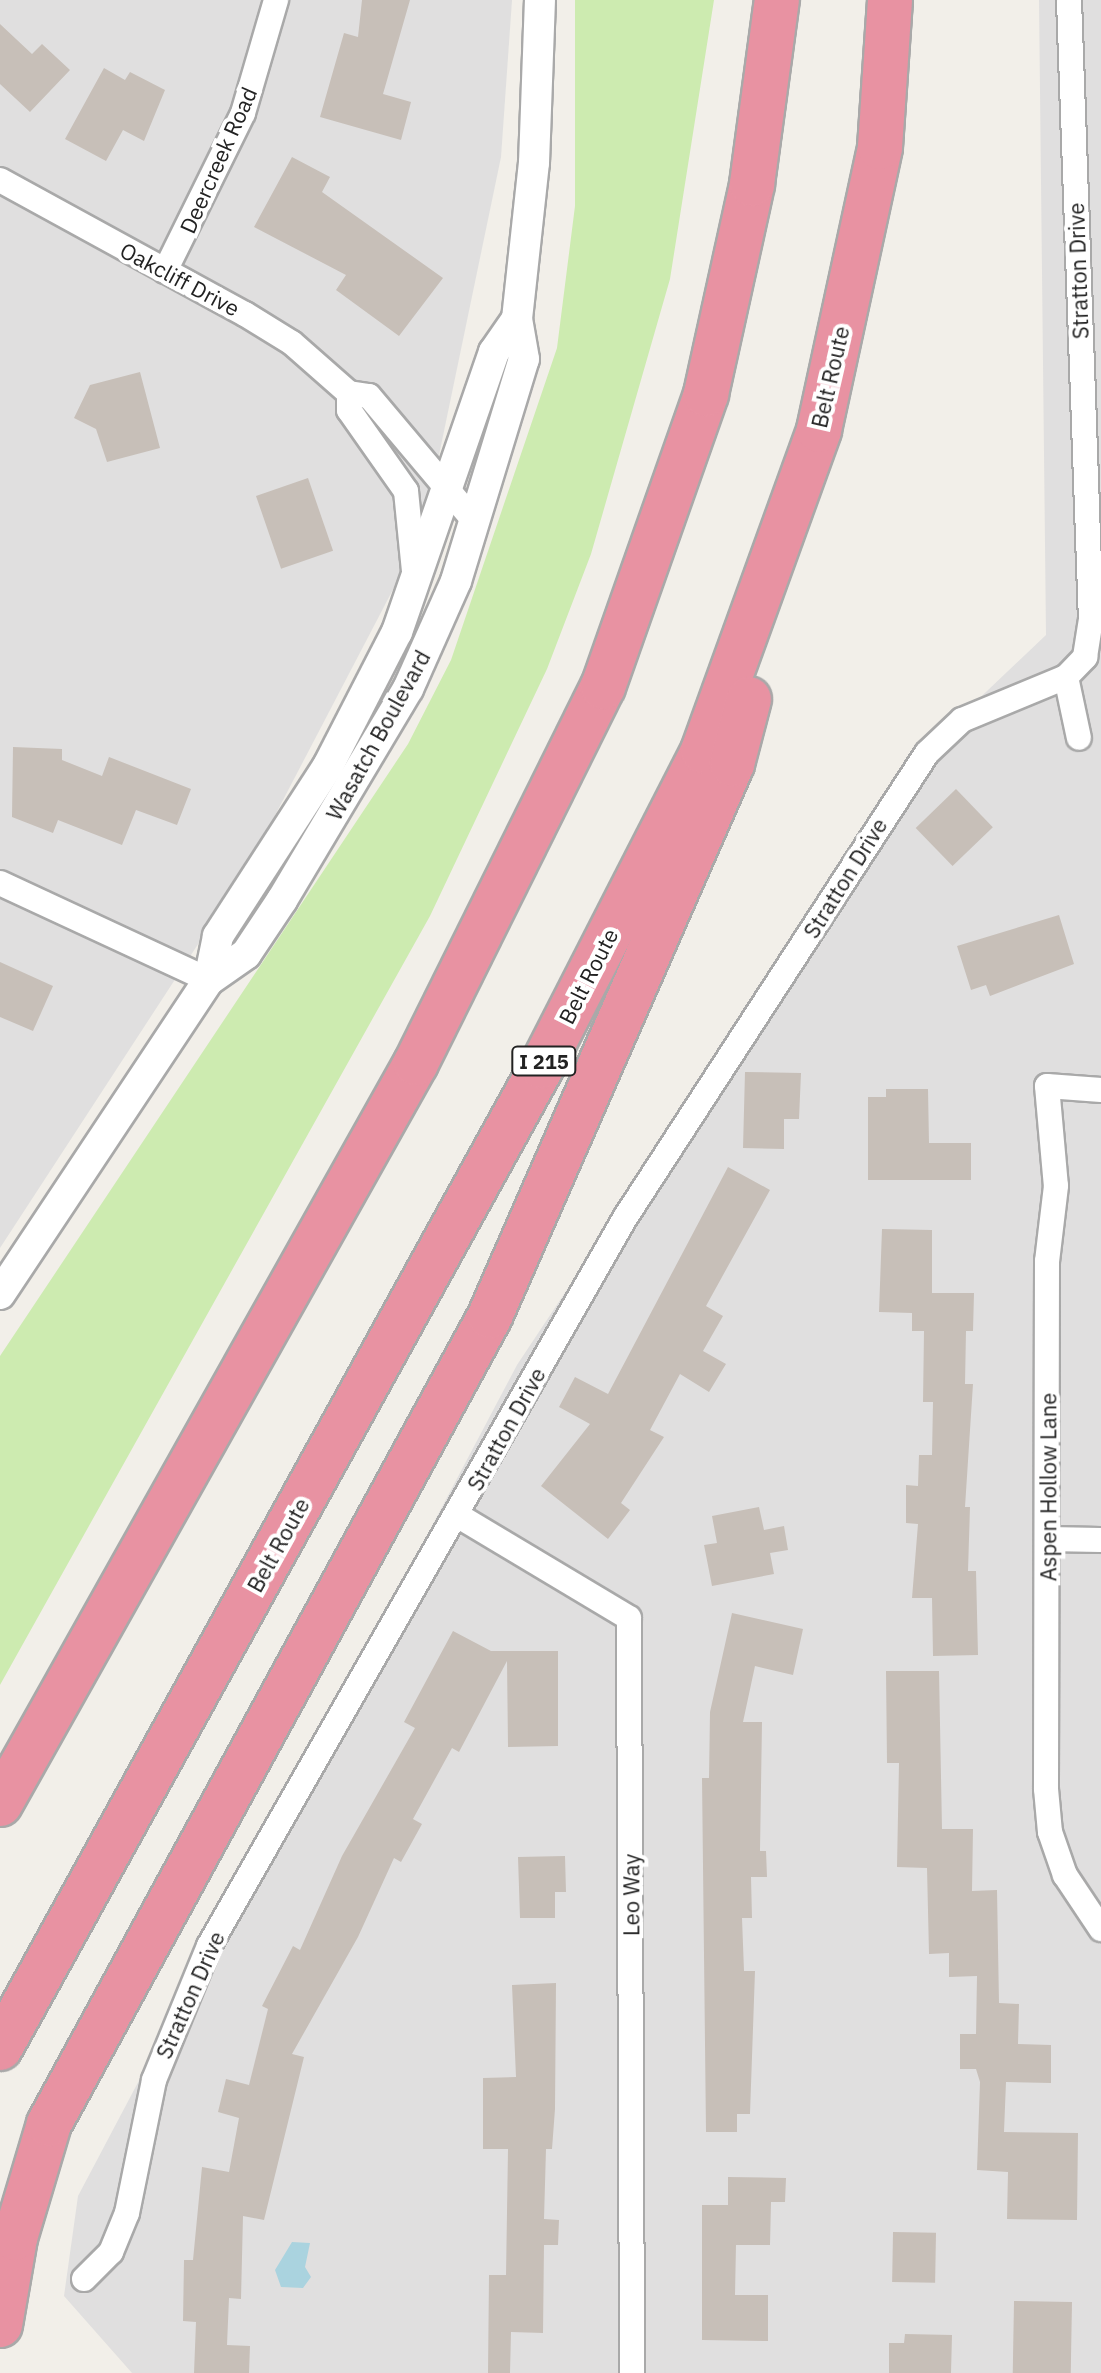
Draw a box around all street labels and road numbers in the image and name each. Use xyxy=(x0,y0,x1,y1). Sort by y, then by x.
street label: Deercreek Road xyxy=(174,83,262,237)
street label: Stratton Drive xyxy=(1062,202,1094,340)
street label: Oakcliff Drive xyxy=(116,236,244,322)
street label: Belt Route xyxy=(805,324,855,430)
street label: Wasatch Boulevard xyxy=(320,645,436,825)
street label: Stratton Drive xyxy=(798,813,892,943)
street label: Belt Route xyxy=(553,924,623,1028)
road number: I 215 xyxy=(510,1045,578,1077)
street label: Stratton Drive xyxy=(461,1363,551,1495)
street label: Aspen Hollow Lane xyxy=(1035,1393,1061,1581)
street label: Belt Route xyxy=(241,1493,315,1597)
street label: Leo Way xyxy=(618,1854,644,1936)
street label: Stratton Drive xyxy=(150,1927,230,2063)

